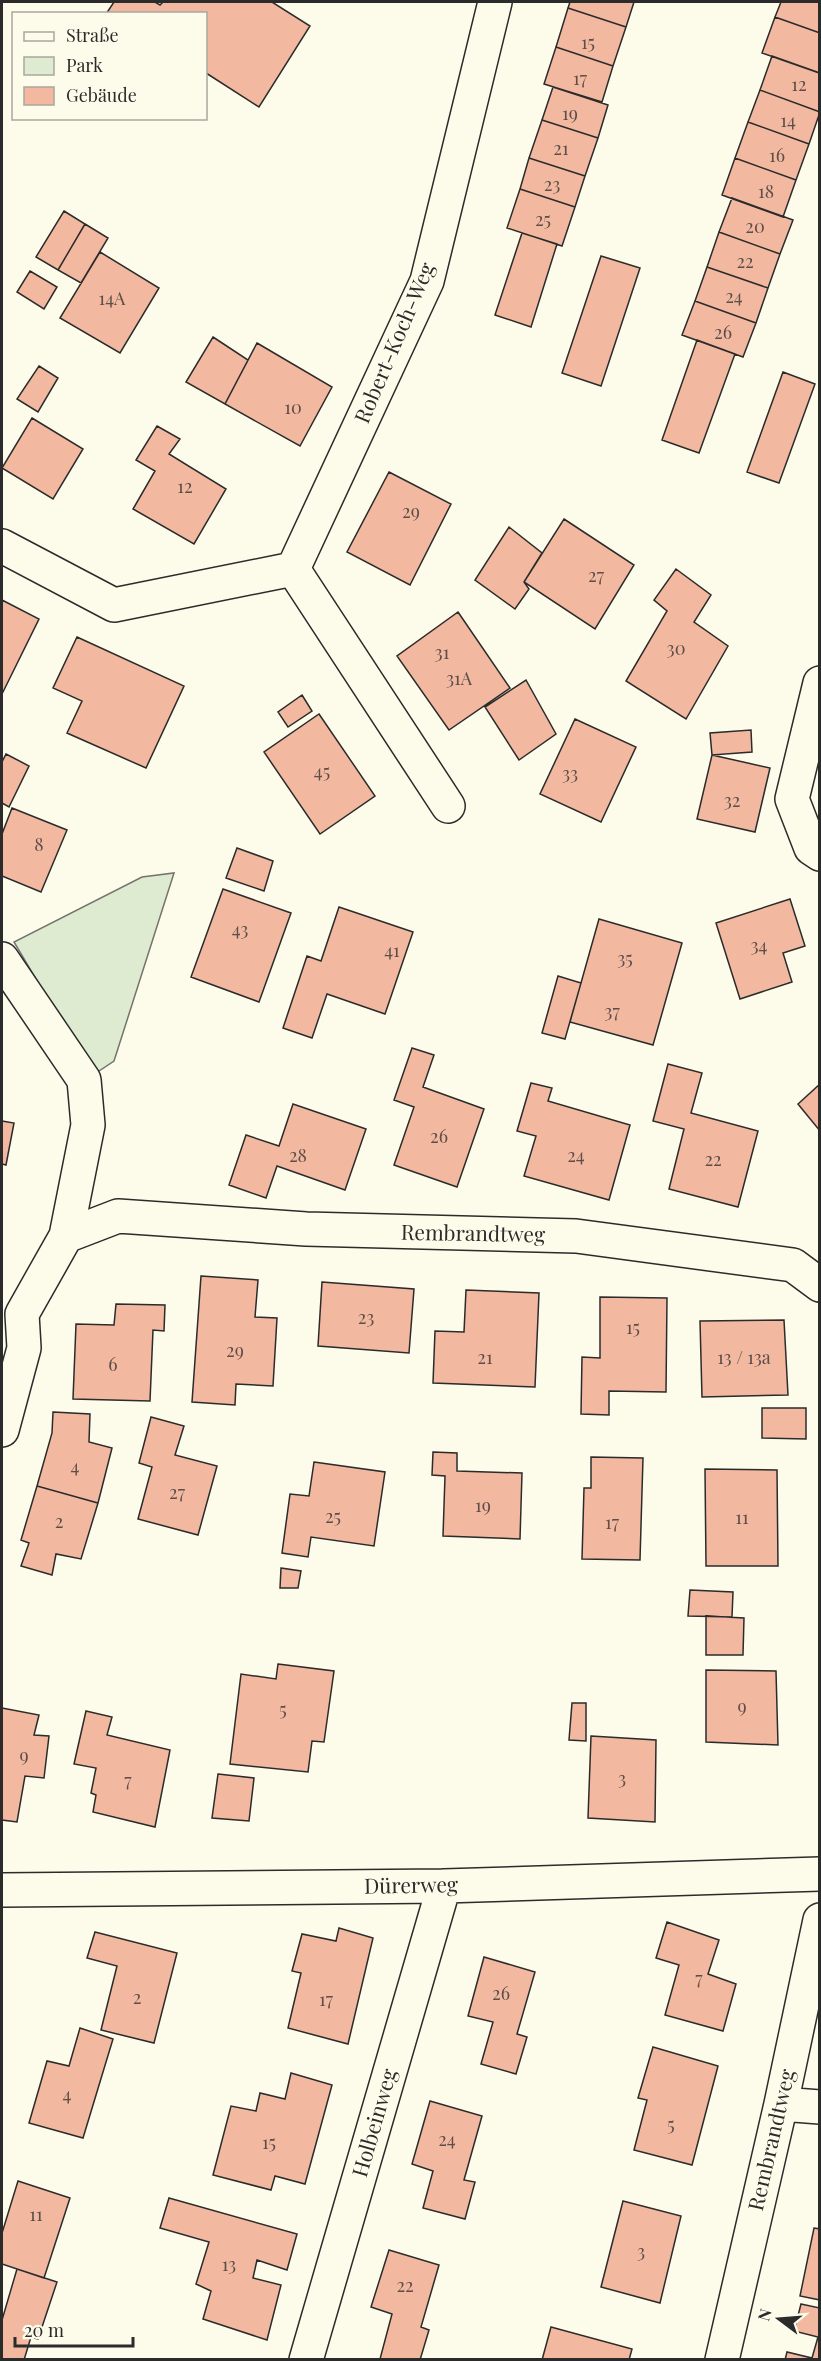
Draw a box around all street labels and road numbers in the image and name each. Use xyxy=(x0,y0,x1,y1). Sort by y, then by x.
street label: Robert-Koch-Weg xyxy=(347,258,440,427)
street label: Rembrandtweg xyxy=(401,1217,545,1247)
street label: Dürerweg xyxy=(364,1869,458,1899)
street label: Holbeinweg xyxy=(344,2065,402,2180)
street label: Rembrandtweg xyxy=(740,2066,800,2213)

